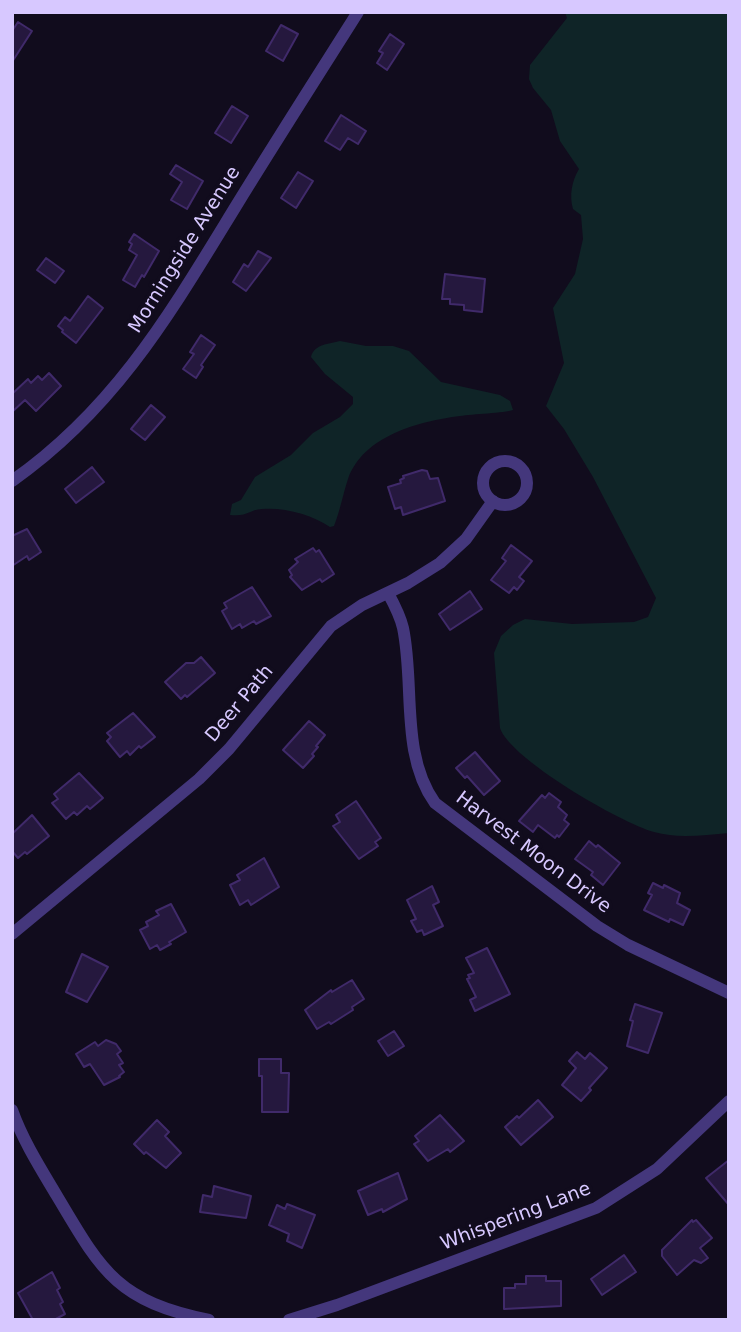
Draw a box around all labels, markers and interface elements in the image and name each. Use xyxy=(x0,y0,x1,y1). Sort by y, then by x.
street label: Morningside Avenue xyxy=(124,162,246,338)
street label: Deer Path xyxy=(201,661,279,747)
street label: Harvest Moon Drive xyxy=(451,787,615,919)
street label: Whispering Lane xyxy=(438,1178,594,1256)

